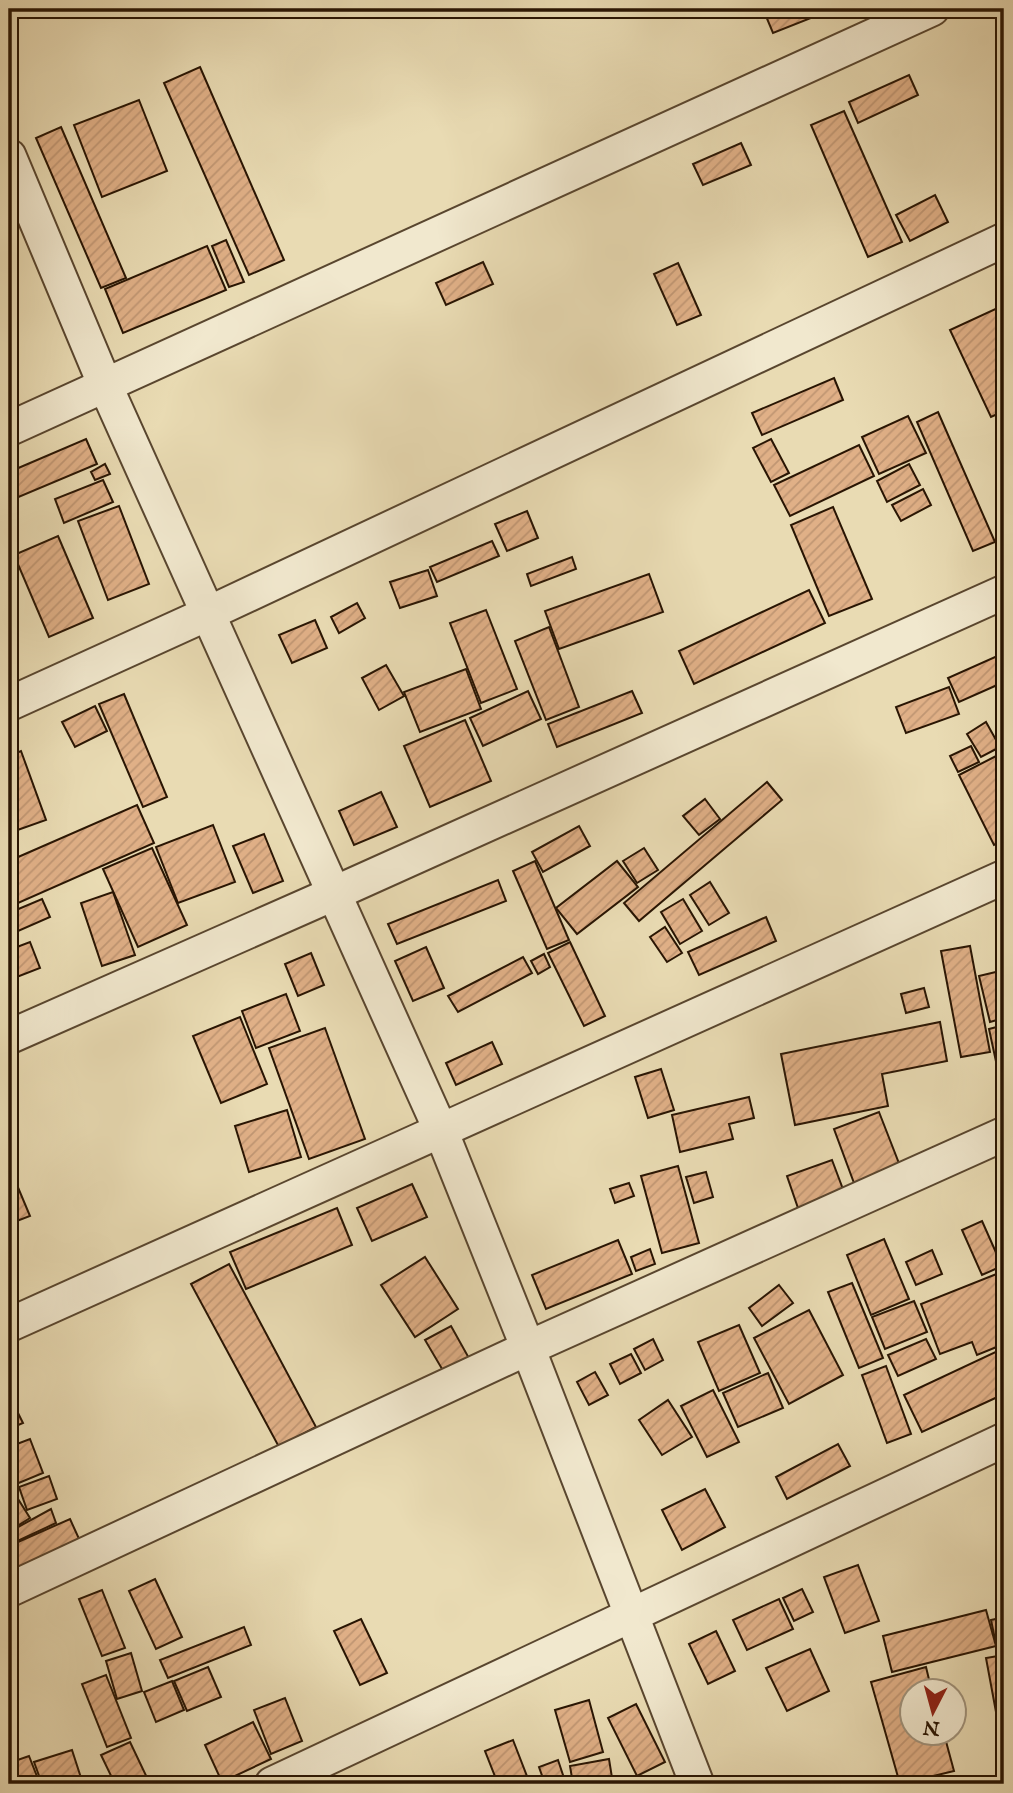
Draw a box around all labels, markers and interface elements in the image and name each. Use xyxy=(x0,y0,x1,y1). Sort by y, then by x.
north arrow xyxy=(898,1678,968,1748)
text: N xyxy=(921,1714,942,1740)

